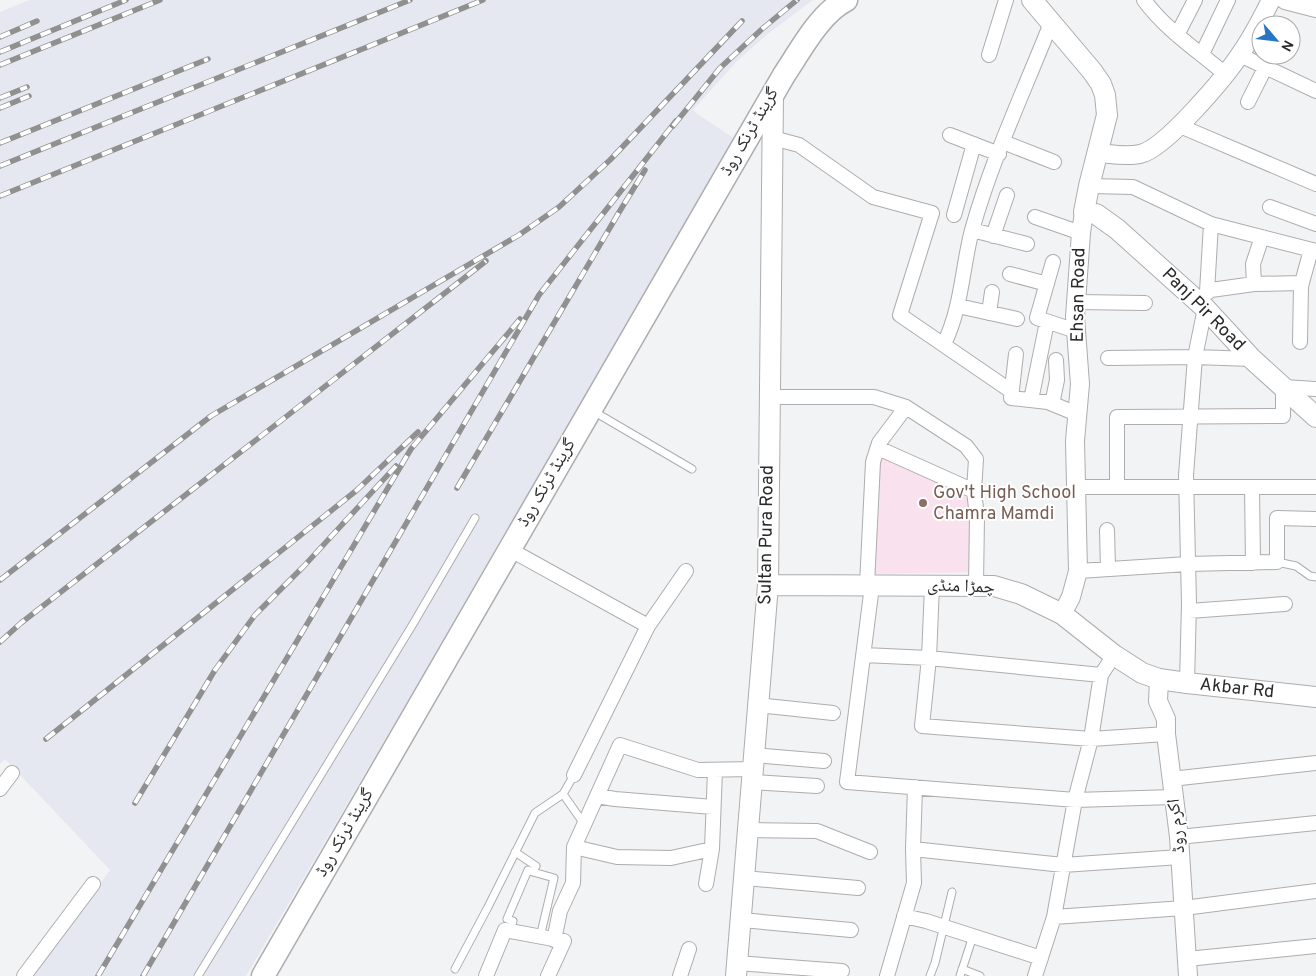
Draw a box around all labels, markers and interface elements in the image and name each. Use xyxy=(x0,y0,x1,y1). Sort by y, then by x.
north arrow xyxy=(1251,15,1301,65)
text: N xyxy=(1276,37,1296,54)
street label: گرینڈ ٹرنک روڈ xyxy=(715,83,785,180)
street label: Ehsan Road xyxy=(1067,247,1091,343)
street label: Panj Pir Road xyxy=(1156,263,1250,357)
street label: گرینڈ ٹرنک روڈ xyxy=(512,434,582,531)
street label: Sultan Pura Road xyxy=(754,465,780,605)
place label: Gov't High School Chamra Mamdi xyxy=(933,482,1076,526)
marker: Gov't High School Chamra Mamdi xyxy=(917,497,929,509)
street label: چمڑا منڈی xyxy=(927,574,995,600)
street label: Akbar Rd xyxy=(1199,674,1275,704)
street label: گرینڈ ٹرنک روڈ xyxy=(310,784,380,881)
street label: اکرم روڈ xyxy=(1163,798,1191,854)

